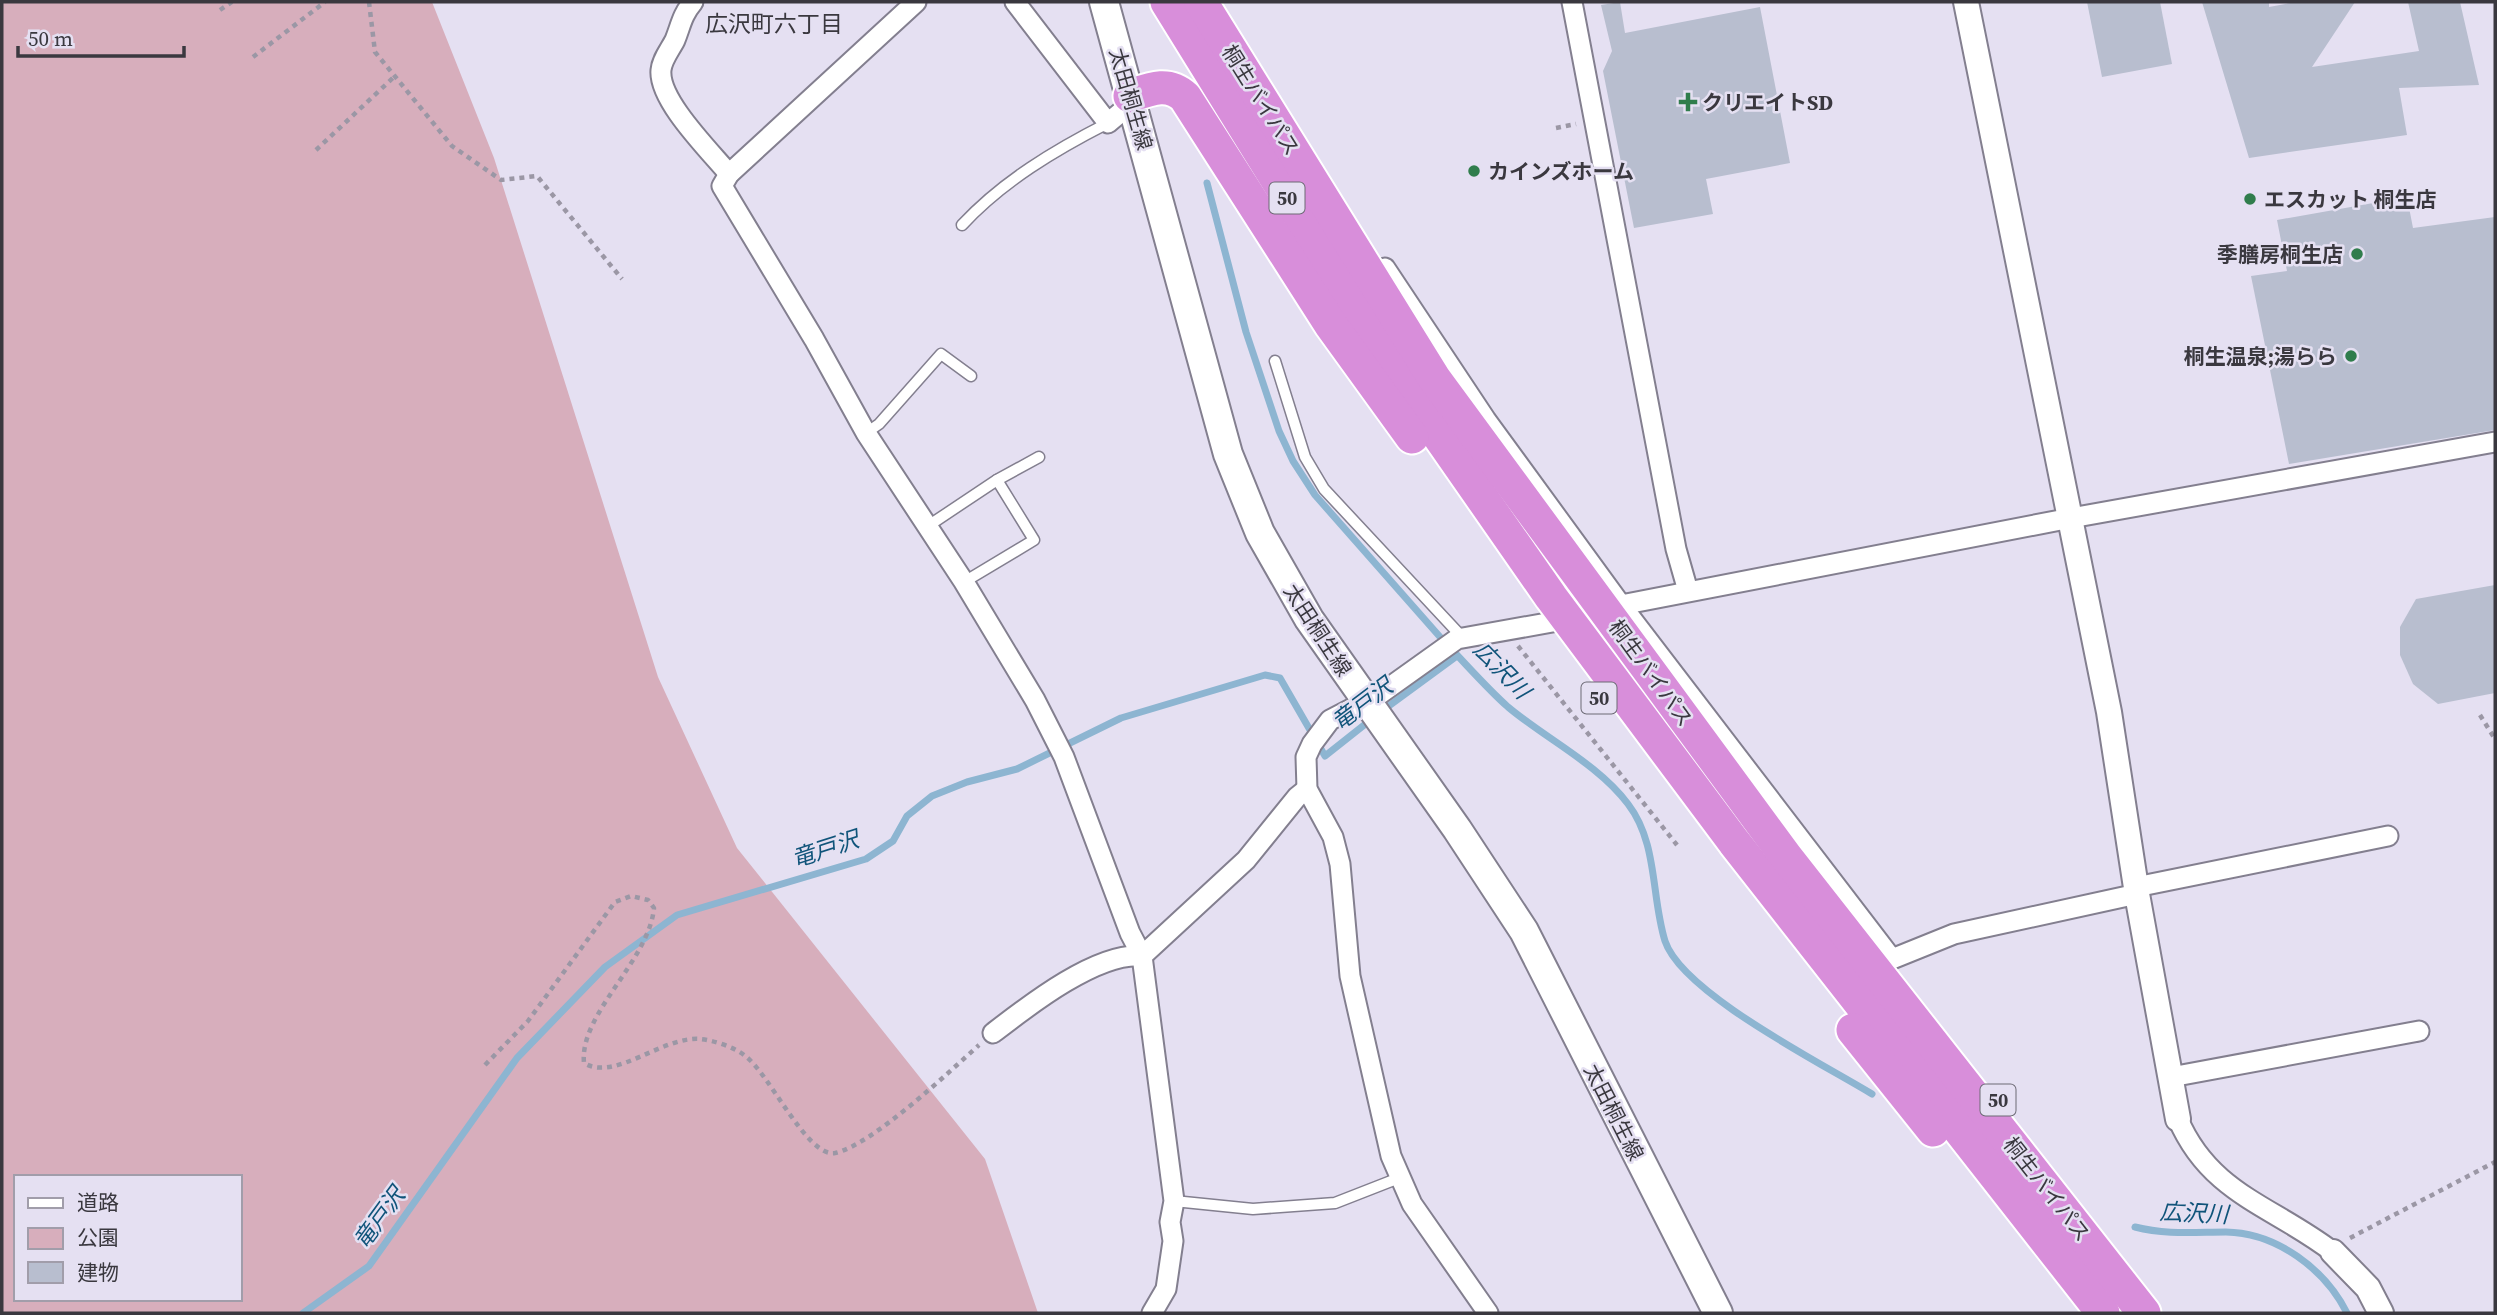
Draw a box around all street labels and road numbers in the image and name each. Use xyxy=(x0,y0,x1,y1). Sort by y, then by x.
street label: 桐生バイパス xyxy=(1215,39,1307,161)
street label: 太田桐生線 xyxy=(1103,45,1159,153)
road number: 50 xyxy=(1270,182,1304,214)
street label: 太田桐生線 xyxy=(1277,578,1359,682)
street label: 桐生バイパス xyxy=(1602,614,1700,732)
road number: 50 xyxy=(1582,682,1616,713)
street label: 太田桐生線 xyxy=(1577,1059,1651,1165)
road number: 50 xyxy=(1980,1084,2016,1116)
street label: 桐生バイパス xyxy=(1997,1131,2097,1247)

